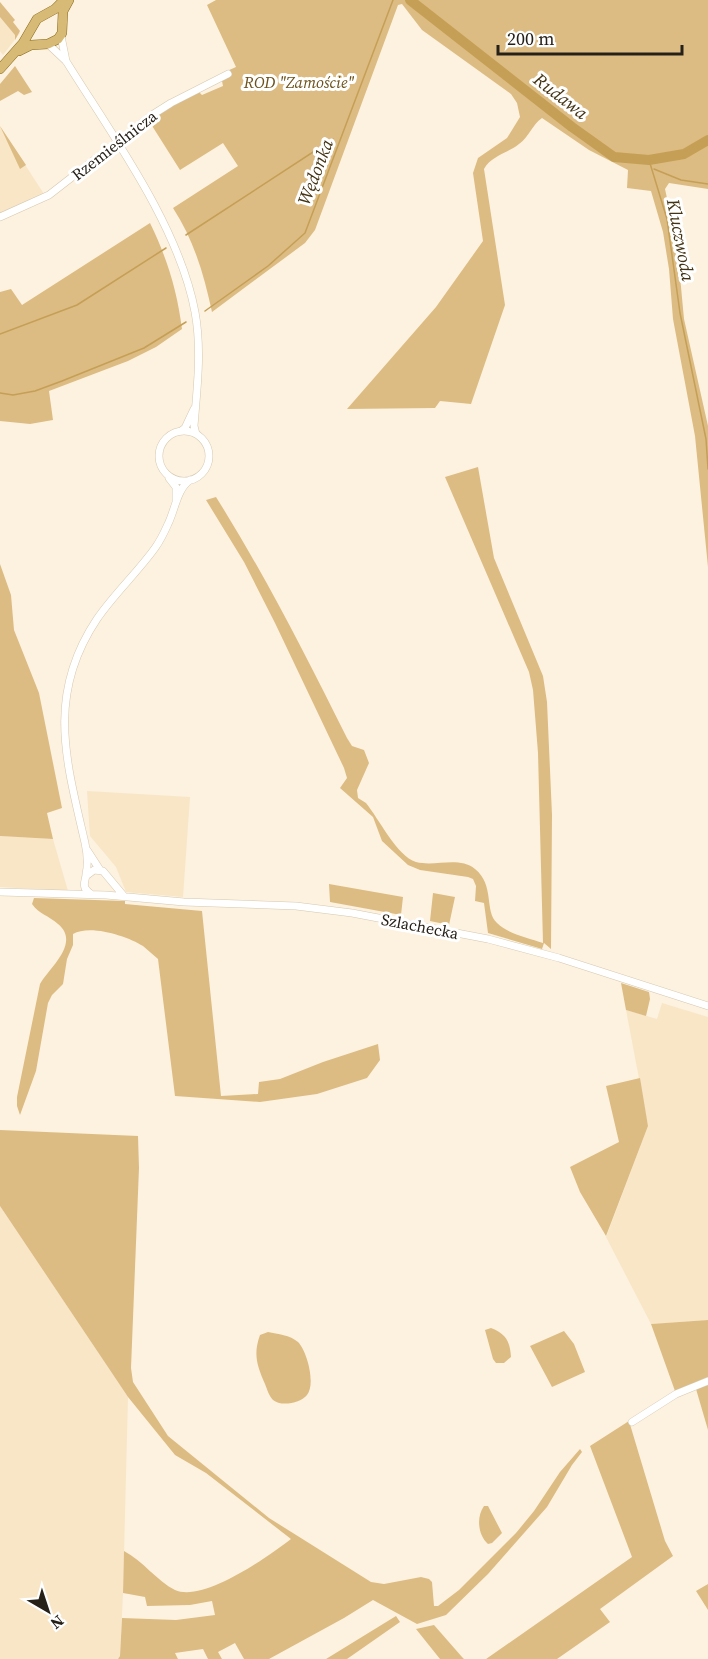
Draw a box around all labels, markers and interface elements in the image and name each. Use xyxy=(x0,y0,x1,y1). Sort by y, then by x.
scale bar xyxy=(498,18,682,56)
text: 200 m xyxy=(507,26,554,51)
water label: Rudawa xyxy=(528,66,594,125)
park label: ROD "Zamoście" xyxy=(243,71,354,93)
street label: Rzemieślnicza xyxy=(67,104,162,185)
water label: Wędonka xyxy=(291,135,339,209)
water label: Kluczwoda xyxy=(661,196,701,284)
street label: Szlachecka xyxy=(380,908,461,944)
north arrow xyxy=(18,1581,78,1641)
text: N xyxy=(46,1610,69,1635)

